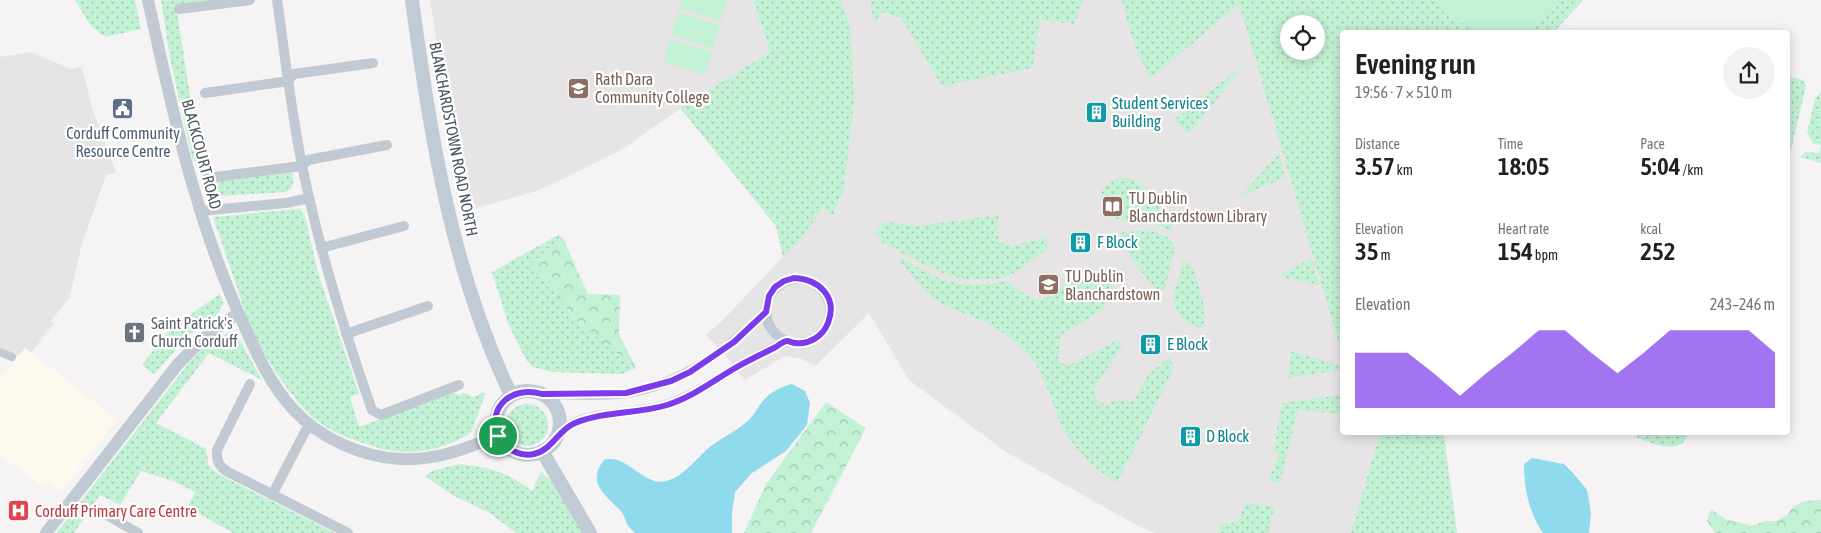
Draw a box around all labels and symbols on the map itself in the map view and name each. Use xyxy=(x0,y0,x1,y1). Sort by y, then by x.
street label: BLANCHARDSTOWN ROAD NORTH xyxy=(426,40,482,238)
place label: Rath Dara Community College xyxy=(595,70,709,107)
school or university icon: Rath Dara Community College xyxy=(567,76,591,100)
place label: Student Services Building xyxy=(1112,94,1209,131)
public building icon: Corduff Community Resource Centre xyxy=(111,97,135,121)
street label: BLACKCOURT ROAD xyxy=(179,97,225,211)
building icon: Student Services Building xyxy=(1084,100,1108,124)
place label: Corduff Community Resource Centre xyxy=(66,124,180,160)
place label: TU Dublin Blanchardstown Library xyxy=(1129,189,1267,226)
library icon: TU Dublin Blanchardstown Library xyxy=(1101,195,1125,219)
building icon: F Block xyxy=(1069,230,1093,254)
place label: F Block xyxy=(1097,233,1138,251)
place label: TU Dublin Blanchardstown xyxy=(1065,267,1160,303)
school or university icon: TU Dublin Blanchardstown xyxy=(1037,273,1061,297)
place label: Saint Patrick's Church Corduff xyxy=(151,314,238,350)
church icon: Saint Patrick's Church Corduff xyxy=(123,320,147,344)
building icon: E Block xyxy=(1139,332,1163,356)
place label: E Block xyxy=(1167,335,1208,353)
pin xyxy=(477,415,519,457)
building icon: D Block xyxy=(1178,424,1202,448)
place label: D Block xyxy=(1206,427,1249,445)
hospital icon: Corduff Primary Care Centre xyxy=(7,499,31,523)
place label: Corduff Primary Care Centre xyxy=(35,502,197,521)

